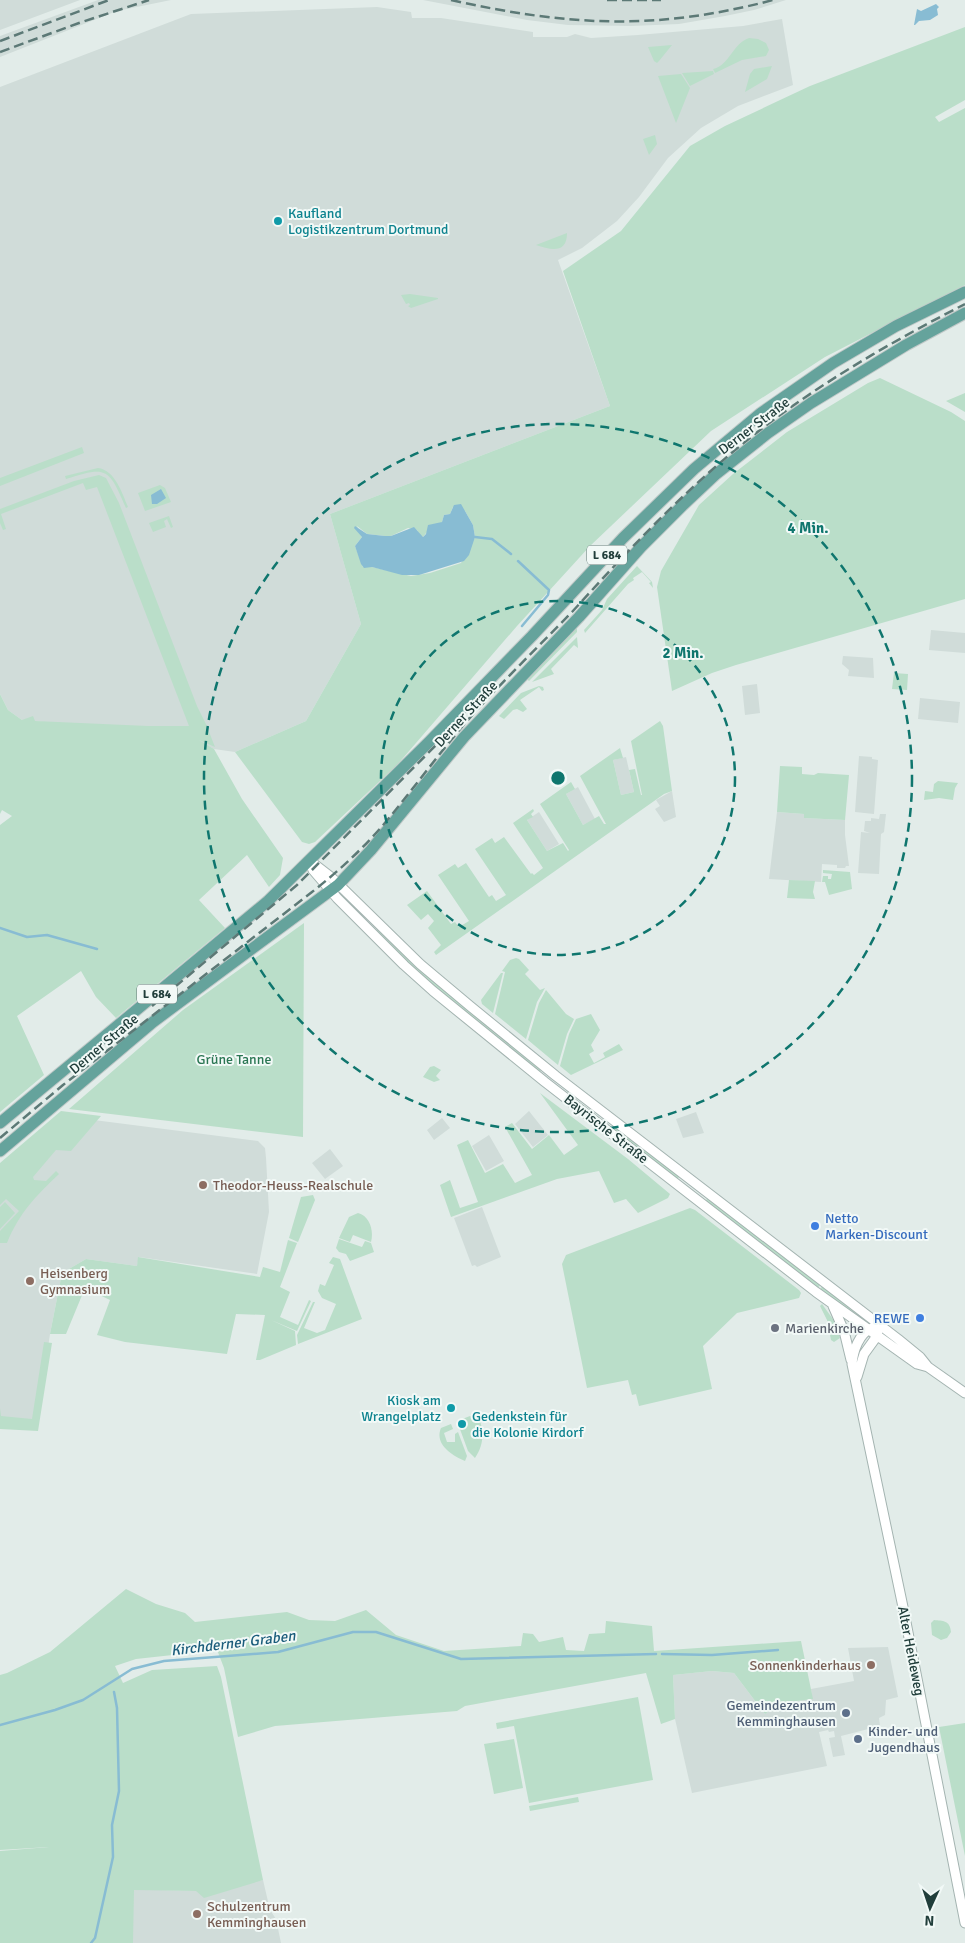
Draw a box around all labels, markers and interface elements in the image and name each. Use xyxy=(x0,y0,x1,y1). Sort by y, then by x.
place label: Kaufland Logistikzentrum Dortmund xyxy=(288,205,449,238)
marker: Kaufland Logistikzentrum Dortmund xyxy=(272,215,284,227)
street label: Derner Straße xyxy=(715,394,793,458)
text: 4 Min. xyxy=(788,519,828,537)
road number: L 684 xyxy=(587,546,627,564)
text: 2 Min. xyxy=(663,644,703,662)
street label: Derner Straße xyxy=(431,677,501,751)
centre of rings xyxy=(549,769,567,787)
road number: L 684 xyxy=(137,984,177,1004)
street label: Derner Straße xyxy=(66,1010,142,1078)
park label: Grüne Tanne xyxy=(197,1051,271,1068)
street label: Bayrische Straße xyxy=(561,1091,651,1167)
place label: Theodor-Heuss-Realschule xyxy=(213,1177,373,1194)
marker: Theodor-Heuss-Realschule xyxy=(197,1179,209,1191)
place label: Netto Marken-Discount xyxy=(825,1210,928,1243)
marker: Netto Marken-Discount xyxy=(809,1220,821,1232)
place label: Heisenberg Gymnasium xyxy=(40,1265,110,1298)
marker: Heisenberg Gymnasium xyxy=(24,1275,36,1287)
place label: REWE xyxy=(874,1310,910,1327)
marker: REWE xyxy=(914,1312,926,1324)
place label: Marienkirche xyxy=(785,1320,864,1337)
marker: Marienkirche xyxy=(769,1322,781,1334)
place label: Kiosk am Wrangelplatz xyxy=(361,1392,441,1425)
marker: Kiosk am Wrangelplatz xyxy=(445,1402,457,1414)
place label: Gedenkstein für die Kolonie Kirdorf xyxy=(472,1408,585,1441)
marker: Gedenkstein für die Kolonie Kirdorf xyxy=(456,1418,468,1430)
street label: Alter Heideweg xyxy=(894,1605,928,1697)
water label: Kirchderner Graben xyxy=(170,1626,297,1660)
place label: Sonnenkinderhaus xyxy=(750,1657,861,1674)
marker: Sonnenkinderhaus xyxy=(865,1659,877,1671)
place label: Gemeindezentrum Kemminghausen xyxy=(726,1697,836,1730)
marker: Gemeindezentrum Kemminghausen xyxy=(840,1707,852,1719)
place label: Kinder- und Jugendhaus xyxy=(868,1723,940,1756)
marker: Kinder- und Jugendhaus xyxy=(852,1733,864,1745)
north arrow xyxy=(905,1883,955,1933)
place label: Schulzentrum Kemminghausen xyxy=(207,1898,306,1931)
marker: Schulzentrum Kemminghausen xyxy=(191,1908,203,1920)
text: N xyxy=(924,1912,935,1929)

